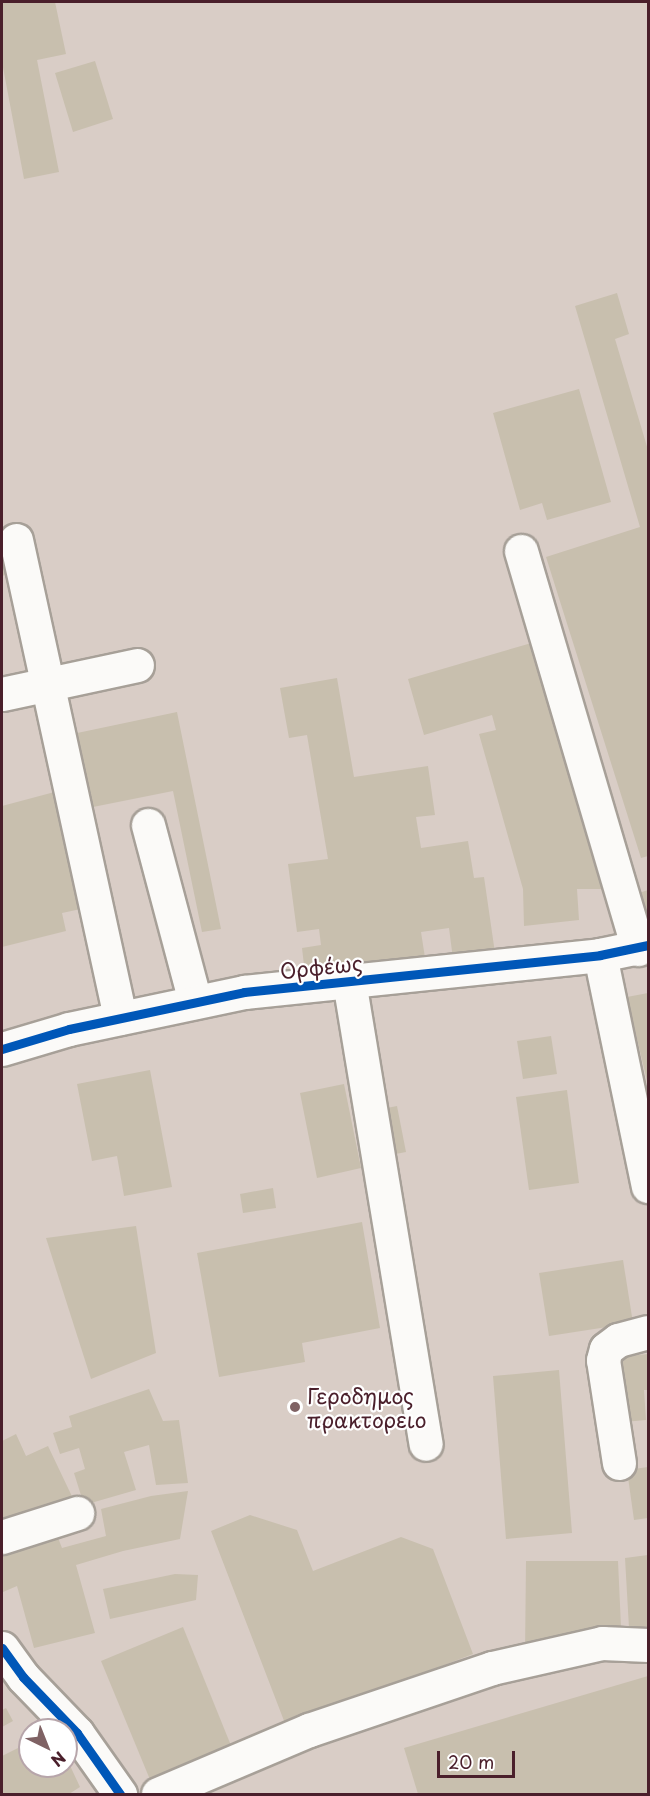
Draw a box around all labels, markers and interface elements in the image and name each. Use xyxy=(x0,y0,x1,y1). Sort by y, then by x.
street label: Ορφέως xyxy=(279,949,363,983)
place label: Γεροδημος πρακτορειο xyxy=(307,1382,427,1432)
marker: Γεροδημος πρακτορειο xyxy=(288,1400,302,1414)
north arrow xyxy=(18,1718,78,1778)
scale bar xyxy=(440,1739,518,1777)
text: N xyxy=(46,1747,72,1773)
text: 20 m xyxy=(448,1748,494,1775)

